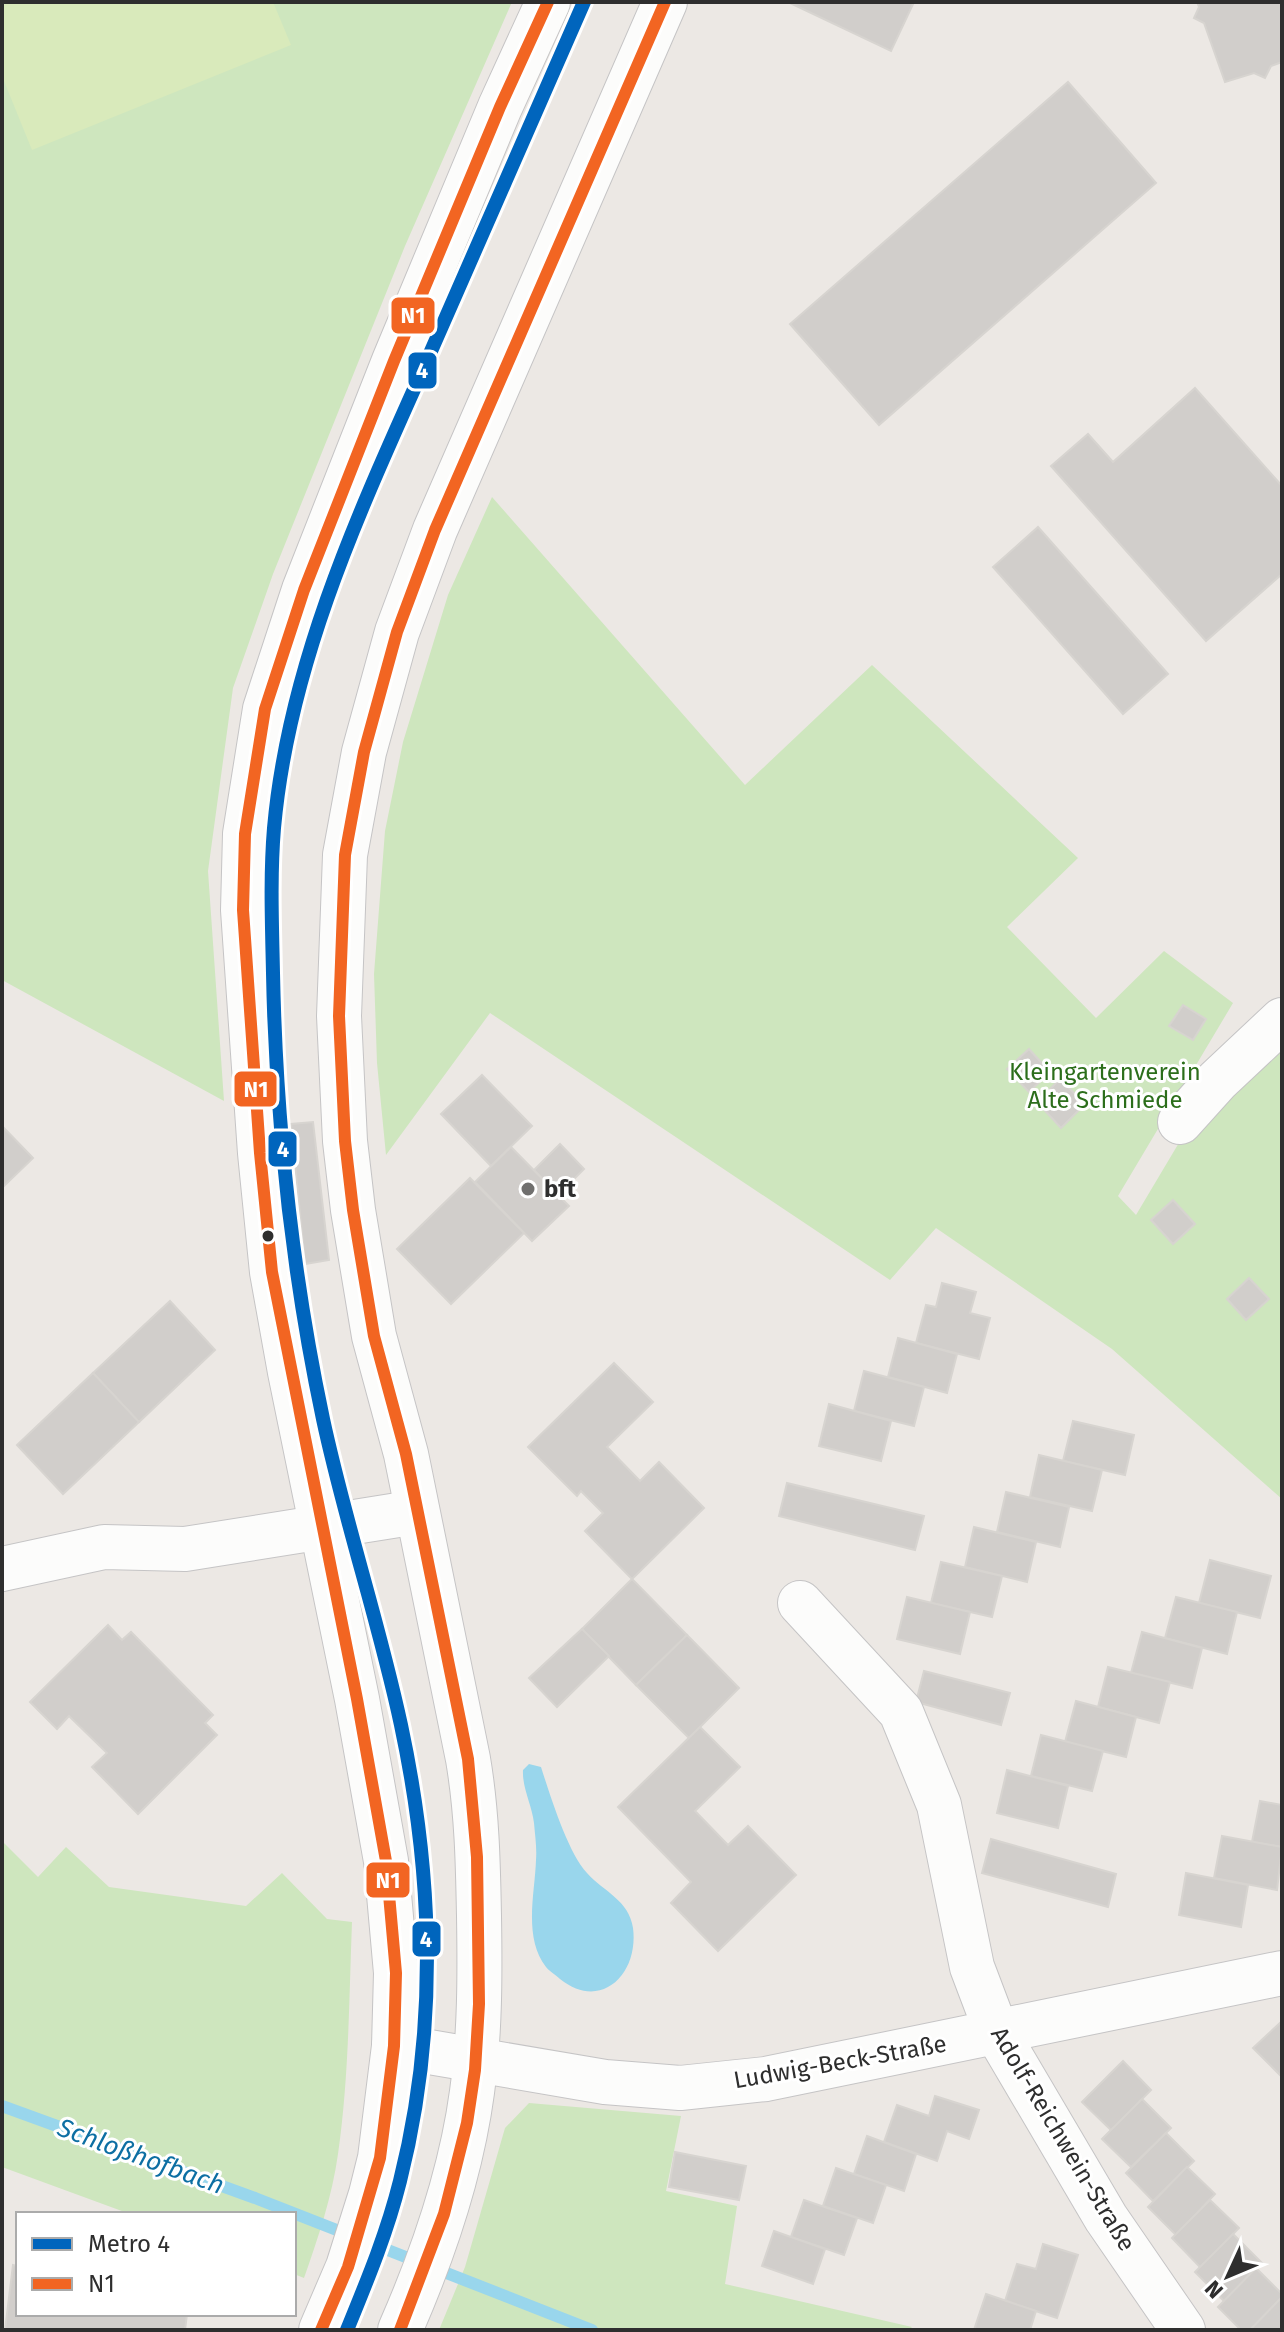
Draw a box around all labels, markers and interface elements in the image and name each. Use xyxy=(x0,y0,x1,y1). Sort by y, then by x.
line badge: N1 xyxy=(390,296,436,335)
text: N1 xyxy=(401,302,425,329)
line badge: 4 xyxy=(407,351,438,390)
text: 4 xyxy=(416,357,428,384)
park label: Kleingartenverein Alte Schmiede xyxy=(1009,1058,1201,1114)
line badge: N1 xyxy=(233,1070,278,1108)
text: N1 xyxy=(244,1076,268,1103)
line badge: 4 xyxy=(267,1130,298,1168)
text: 4 xyxy=(277,1136,289,1163)
place label: bft xyxy=(544,1175,577,1203)
marker: bft xyxy=(519,1180,537,1198)
unlabelled marker xyxy=(260,1228,276,1244)
line badge: N1 xyxy=(365,1861,411,1899)
text: N1 xyxy=(376,1867,400,1894)
line badge: 4 xyxy=(411,1920,442,1958)
text: 4 xyxy=(420,1926,432,1953)
street label: Adolf-Reichwein-Straße xyxy=(985,2022,1141,2256)
street label: Ludwig-Beck-Straße xyxy=(731,2029,949,2095)
water label: Schloßhofbach xyxy=(52,2112,228,2201)
legend xyxy=(16,2212,296,2316)
text: Metro 4 xyxy=(88,2230,170,2258)
north arrow xyxy=(1188,2236,1268,2316)
text: N1 xyxy=(88,2270,115,2298)
text: N xyxy=(1199,2275,1229,2304)

